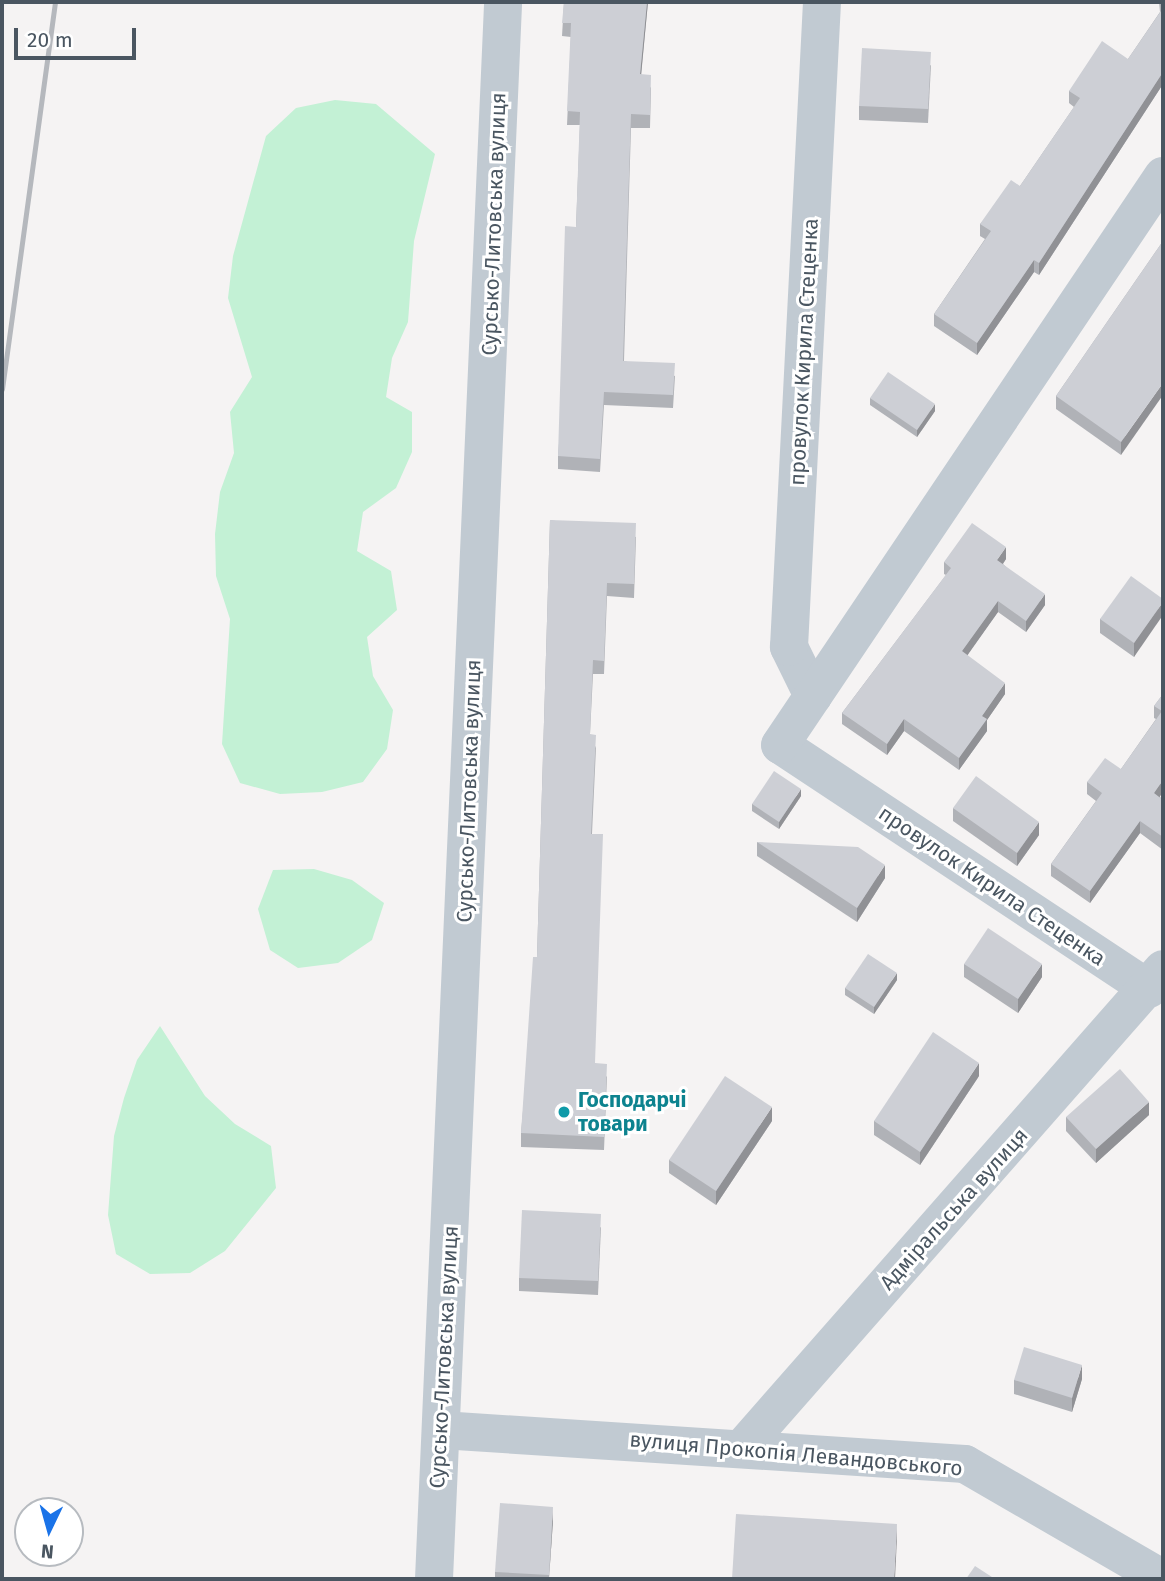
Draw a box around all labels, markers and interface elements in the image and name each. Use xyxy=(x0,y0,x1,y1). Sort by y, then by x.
scale bar xyxy=(18,14,140,58)
text: 20 m xyxy=(27,27,73,53)
street label: Сурсько-Литовська вулиця xyxy=(477,92,511,356)
street label: провулок Кирила Стеценка xyxy=(784,218,824,486)
street label: Сурсько-Литовська вулиця xyxy=(452,659,486,923)
street label: провулок Кирила Стеценка xyxy=(874,801,1110,971)
place label: Господарчі товари xyxy=(578,1087,686,1137)
marker: Господарчі товари xyxy=(556,1104,572,1120)
street label: Адміральська вулиця xyxy=(875,1123,1033,1295)
street label: Сурсько-Литовська вулиця xyxy=(425,1225,463,1489)
street label: вулиця Прокопія Левандовського xyxy=(628,1427,964,1481)
north arrow xyxy=(14,1497,84,1567)
text: N xyxy=(40,1539,55,1563)

